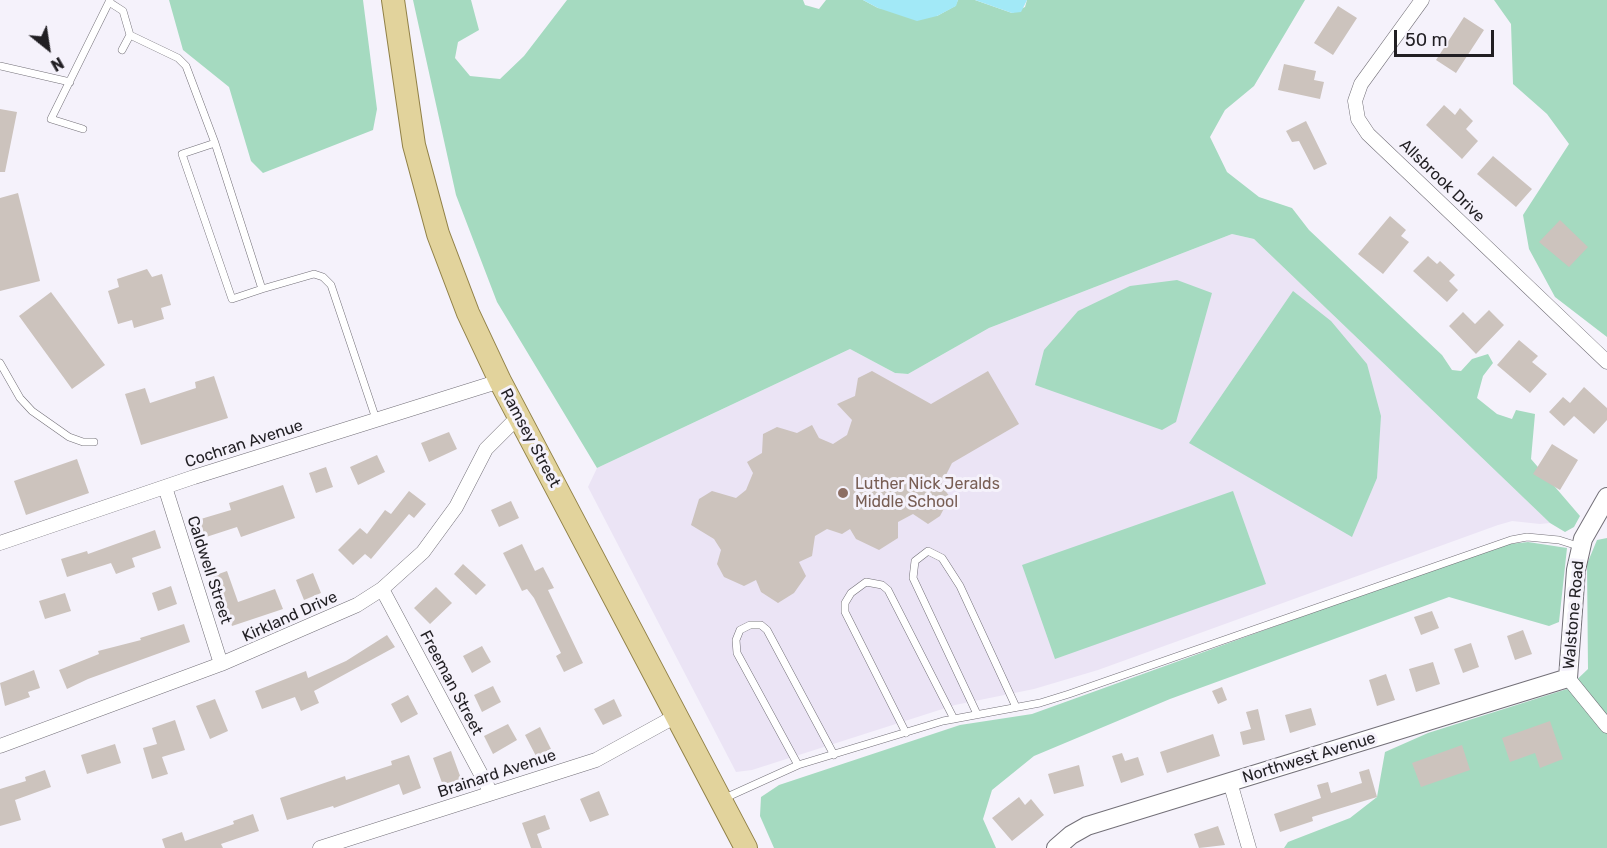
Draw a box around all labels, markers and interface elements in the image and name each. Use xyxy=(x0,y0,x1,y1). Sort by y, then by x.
north arrow xyxy=(18,18,78,78)
scale bar xyxy=(1397,18,1498,56)
text: 50 m xyxy=(1405,29,1448,51)
text: N xyxy=(48,53,67,75)
street label: Allsbrook Drive xyxy=(1395,135,1489,227)
street label: Ramsey Street xyxy=(496,385,564,491)
street label: Cochran Avenue xyxy=(183,416,305,472)
place label: Luther Nick Jeralds Middle School xyxy=(855,474,1000,512)
marker: Luther Nick Jeralds Middle School xyxy=(836,486,850,500)
street label: Caldwell Street xyxy=(183,514,235,626)
street label: Walstone Road xyxy=(1560,560,1588,670)
street label: Kirkland Drive xyxy=(239,587,341,647)
street label: Freeman Street xyxy=(415,627,487,739)
street label: Northwest Avenue xyxy=(1240,729,1378,787)
street label: Brainard Avenue xyxy=(435,746,559,802)

